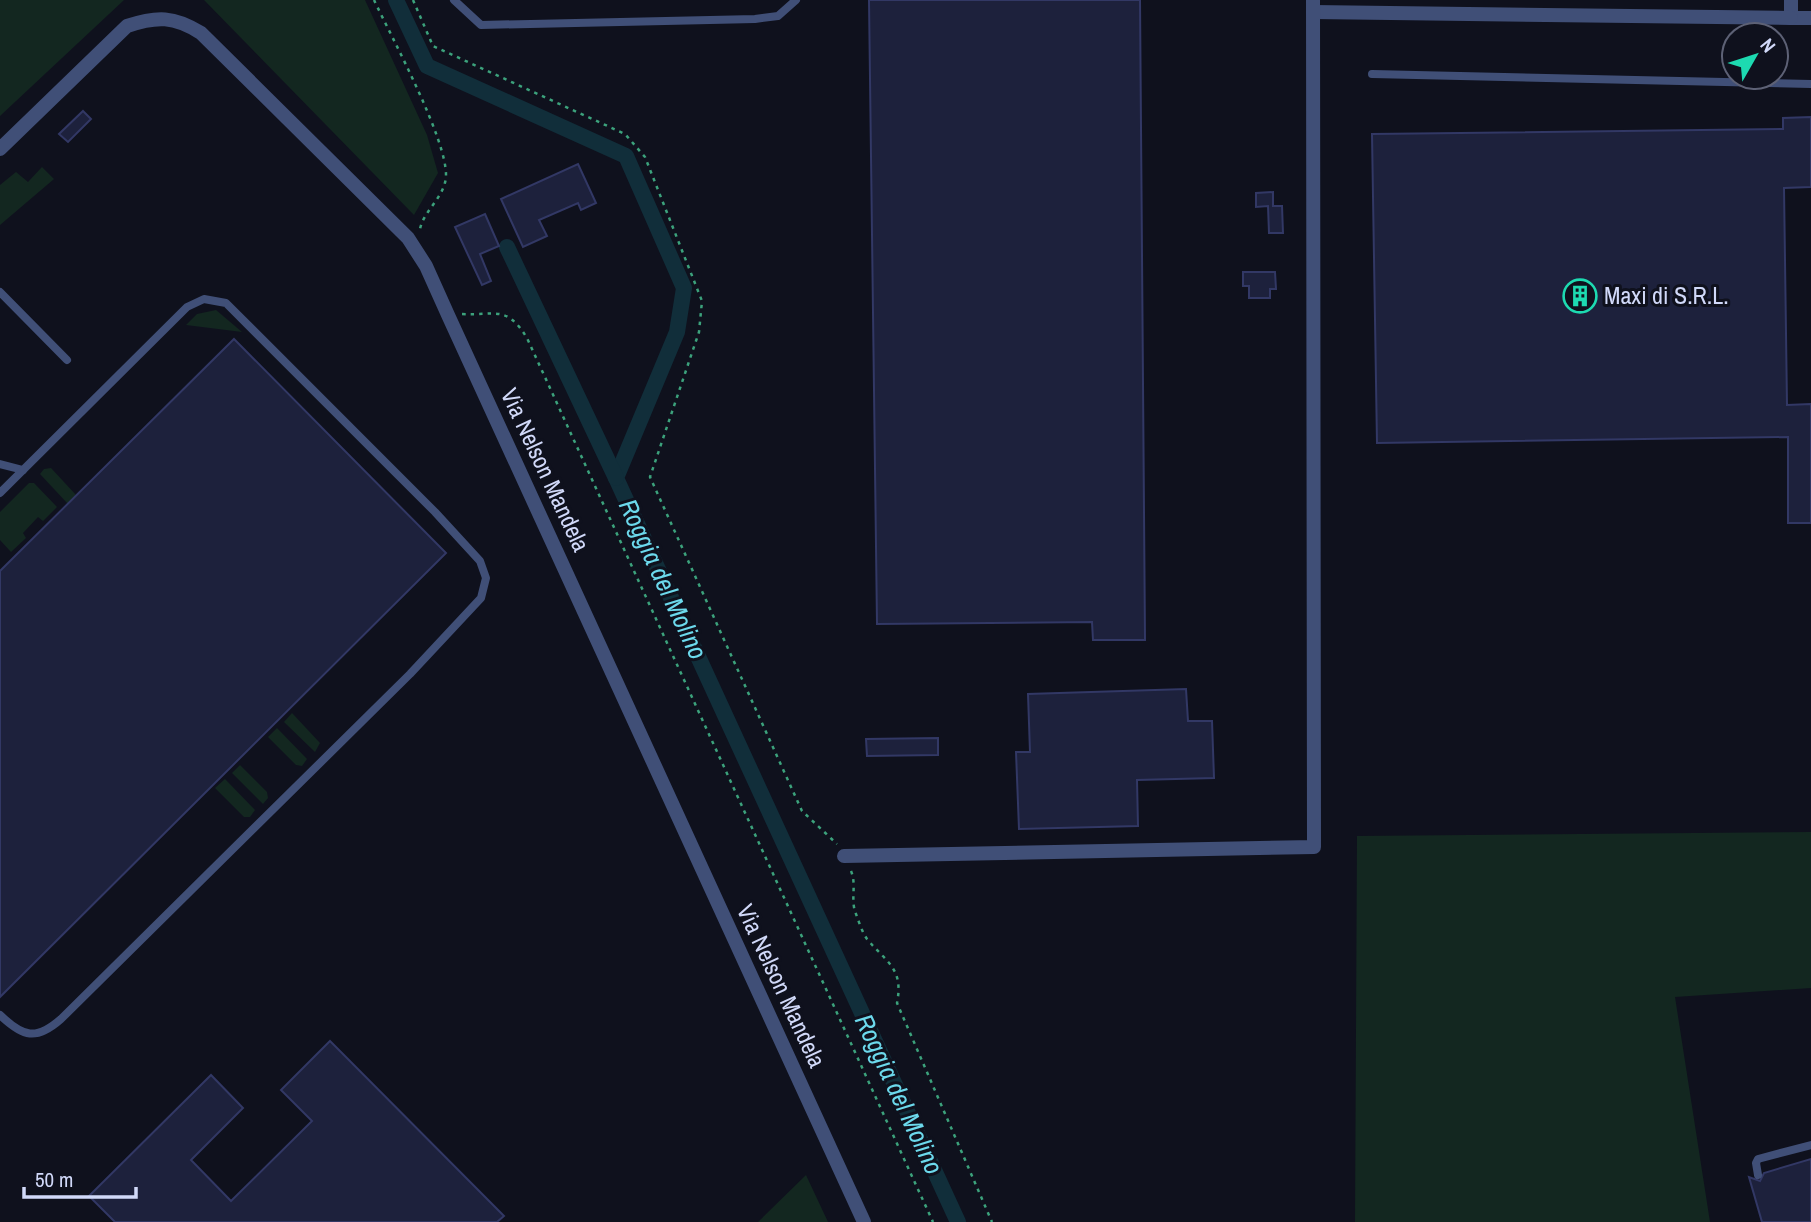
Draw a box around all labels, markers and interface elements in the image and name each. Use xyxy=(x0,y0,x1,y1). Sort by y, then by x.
north arrow xyxy=(1720,21,1790,91)
text: N xyxy=(1755,33,1782,58)
building icon: Maxi di S.R.L. xyxy=(1561,277,1599,315)
place label: Maxi di S.R.L. xyxy=(1604,279,1729,311)
street label: Via Nelson Mandela xyxy=(494,383,598,557)
water label: Roggia del Molino xyxy=(611,493,716,665)
street label: Via Nelson Mandela xyxy=(730,899,834,1073)
water label: Roggia del Molino xyxy=(847,1008,952,1180)
scale bar xyxy=(24,1156,136,1200)
text: 50 m xyxy=(35,1165,73,1194)

